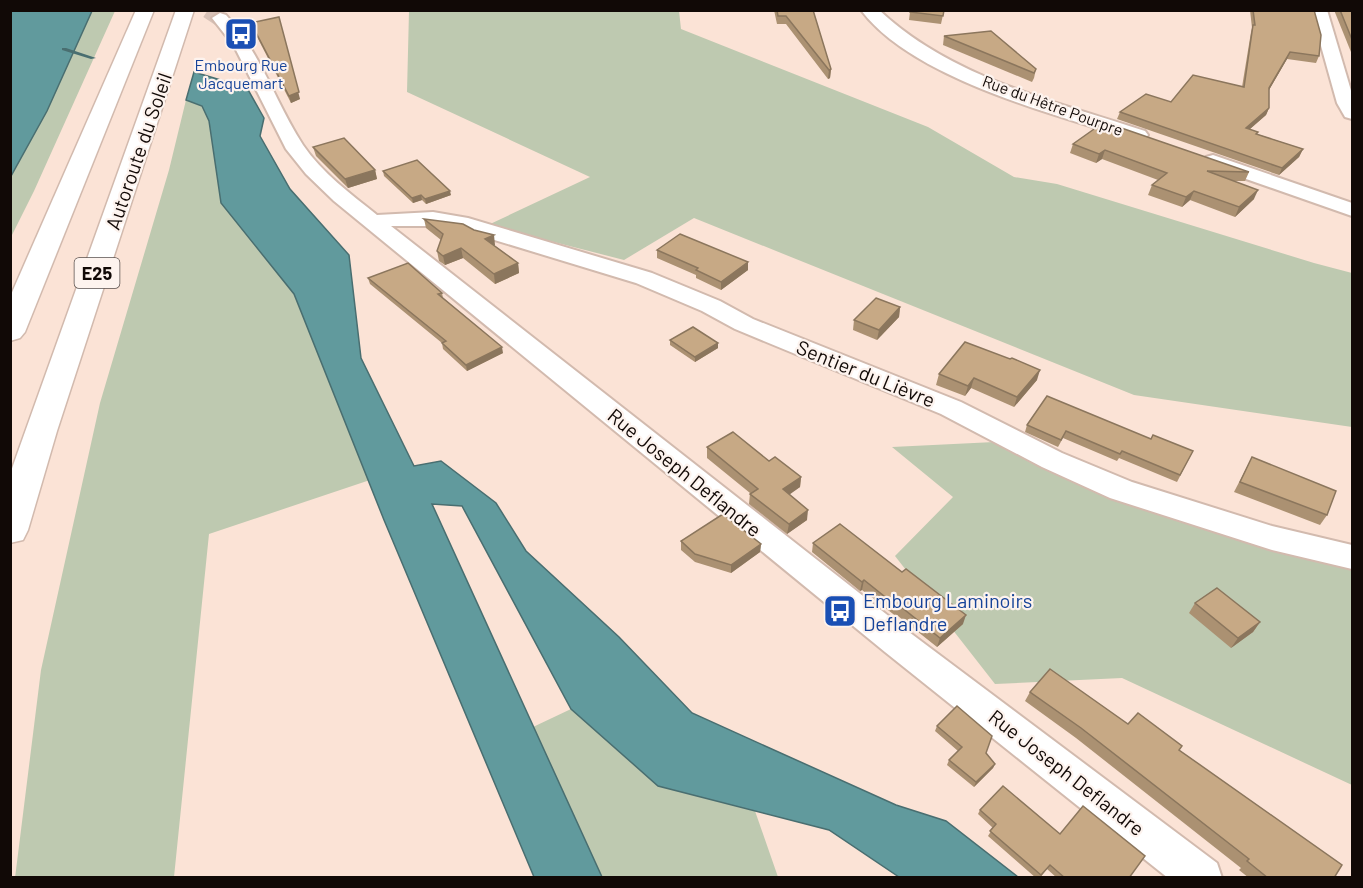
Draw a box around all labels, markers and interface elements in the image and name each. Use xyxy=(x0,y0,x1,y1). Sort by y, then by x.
bus stop icon: Embourg Rue Jacquemart xyxy=(223,16,259,52)
place label: Embourg Rue Jacquemart xyxy=(194,55,288,92)
street label: Autoroute du Soleil xyxy=(100,69,176,233)
street label: Rue du Hêtre Pourpre xyxy=(980,71,1126,139)
road number: E25 xyxy=(74,258,120,288)
street label: Sentier du Lièvre xyxy=(793,334,939,412)
street label: Rue Joseph Deflandre xyxy=(603,403,767,541)
place label: Embourg Laminoirs Deflandre xyxy=(863,588,1032,635)
bus stop icon: Embourg Laminoirs Deflandre xyxy=(822,593,858,629)
street label: Rue Joseph Deflandre xyxy=(985,704,1149,840)

